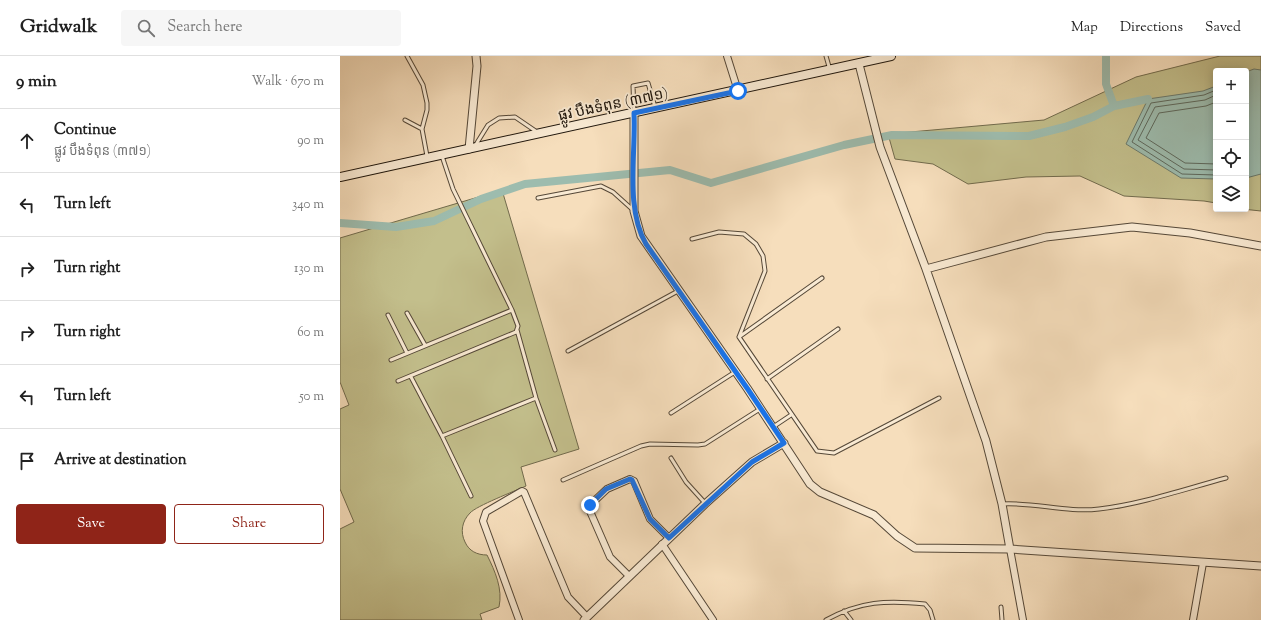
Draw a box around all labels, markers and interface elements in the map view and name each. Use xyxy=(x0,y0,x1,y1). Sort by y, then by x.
search box xyxy=(121,10,401,46)
text: Gridwalk xyxy=(20,14,97,41)
icon: search xyxy=(135,17,157,39)
text: Search here xyxy=(167,17,243,38)
text: Map xyxy=(1071,18,1098,38)
text: Directions xyxy=(1120,18,1183,38)
text: Saved xyxy=(1205,18,1241,38)
map controls xyxy=(1213,68,1249,212)
button: + xyxy=(1213,68,1249,104)
text: 9 min xyxy=(16,70,57,94)
text: Walk · 670 m xyxy=(252,73,324,91)
route start xyxy=(729,82,747,100)
street label: ផ្លូវ បឹងទំពុន (៣៧១) xyxy=(556,84,670,129)
button: − xyxy=(1213,104,1249,140)
text: Continue xyxy=(54,120,116,141)
icon: ahead xyxy=(16,130,38,152)
text: 90 m xyxy=(297,132,324,150)
button: locate xyxy=(1213,140,1249,176)
text: ផ្លូវ បឹងទំពុន (៣៧១) xyxy=(54,143,151,161)
button: layers xyxy=(1213,176,1249,212)
icon: left xyxy=(16,194,38,216)
text: Turn left xyxy=(54,194,111,215)
text: 340 m xyxy=(292,196,324,214)
icon: right xyxy=(16,258,38,280)
text: Turn right xyxy=(54,258,120,279)
text: 130 m xyxy=(294,260,324,278)
icon: right xyxy=(16,322,38,344)
text: Turn right xyxy=(54,322,120,343)
text: 60 m xyxy=(297,324,324,342)
icon: left xyxy=(16,386,38,408)
text: Turn left xyxy=(54,386,111,407)
text: 50 m xyxy=(299,388,324,406)
icon: arrive xyxy=(16,450,38,472)
text: Arrive at destination xyxy=(54,450,187,471)
route end xyxy=(581,496,599,514)
button: Save xyxy=(16,504,166,544)
button: Share xyxy=(174,504,324,544)

